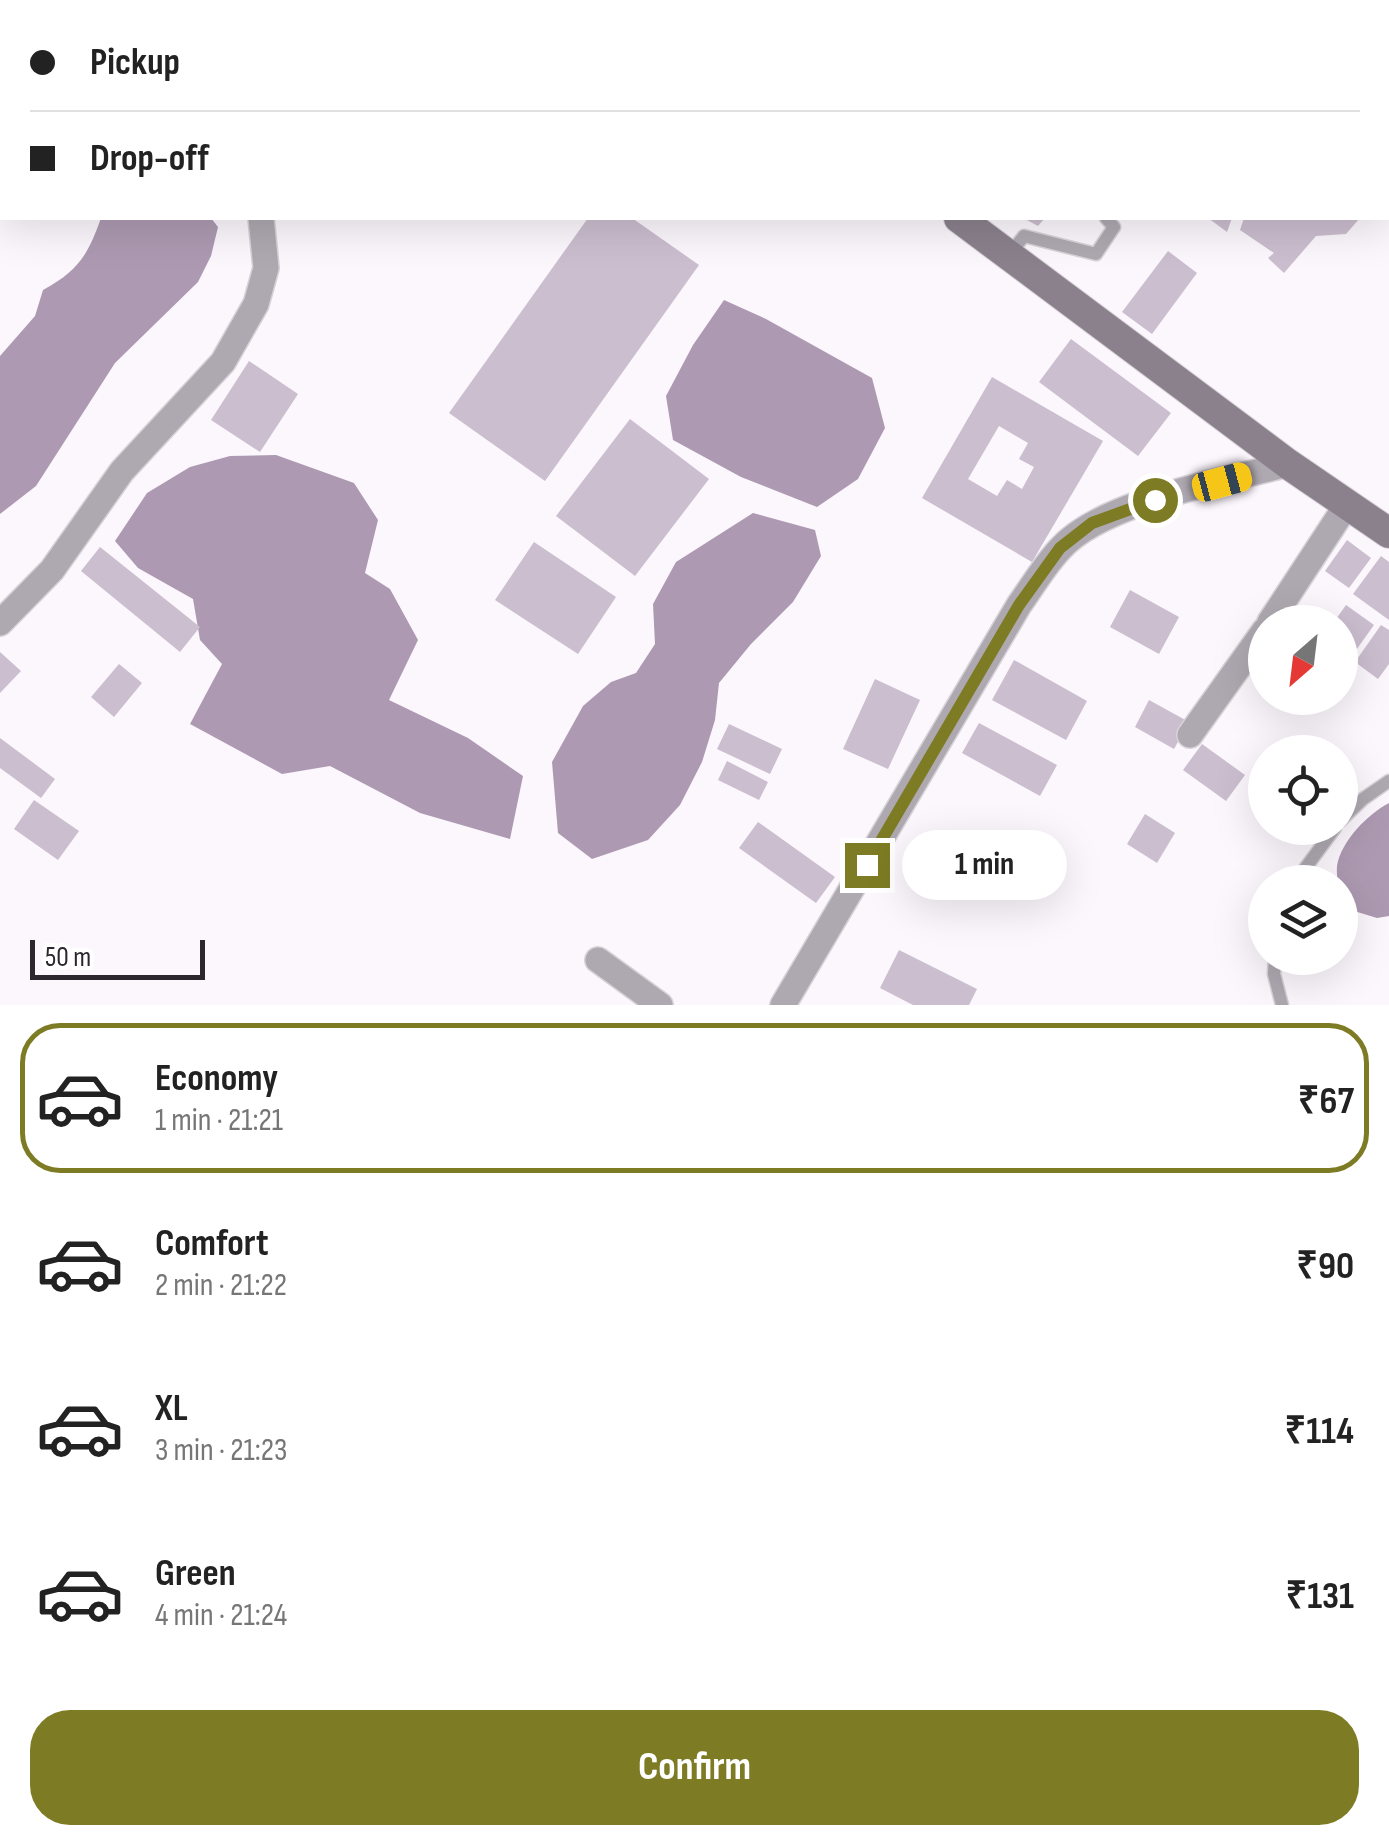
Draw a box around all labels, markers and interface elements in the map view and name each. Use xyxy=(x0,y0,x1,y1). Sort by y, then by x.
text: Pickup xyxy=(90,40,180,85)
text: Drop-off xyxy=(90,136,209,181)
car xyxy=(1189,460,1255,504)
route start xyxy=(1133,478,1178,523)
north arrow xyxy=(1248,605,1358,715)
map controls xyxy=(1248,605,1358,975)
button: locate xyxy=(1248,735,1358,845)
callout: 1 min xyxy=(902,830,1067,900)
route end xyxy=(845,843,890,888)
text: 1 min xyxy=(955,845,1014,884)
button: layers xyxy=(1248,865,1358,975)
scale bar xyxy=(30,935,205,980)
text: 50 m xyxy=(45,941,91,974)
icon: car xyxy=(35,1053,125,1143)
text: Economy xyxy=(155,1056,278,1101)
text: ₹67 xyxy=(1298,1079,1354,1124)
text: 1 min · 21:21 xyxy=(155,1101,283,1140)
icon: car xyxy=(35,1218,125,1308)
text: Comfort xyxy=(155,1221,269,1266)
text: ₹90 xyxy=(1296,1244,1354,1289)
text: 2 min · 21:22 xyxy=(155,1266,287,1305)
icon: car xyxy=(35,1383,125,1473)
text: XL xyxy=(155,1386,188,1431)
text: ₹114 xyxy=(1284,1409,1354,1454)
text: 3 min · 21:23 xyxy=(155,1431,287,1470)
icon: car xyxy=(35,1548,125,1638)
text: Green xyxy=(155,1551,236,1596)
text: ₹131 xyxy=(1285,1574,1354,1619)
text: 4 min · 21:24 xyxy=(155,1596,287,1635)
button: Confirm xyxy=(30,1710,1359,1825)

